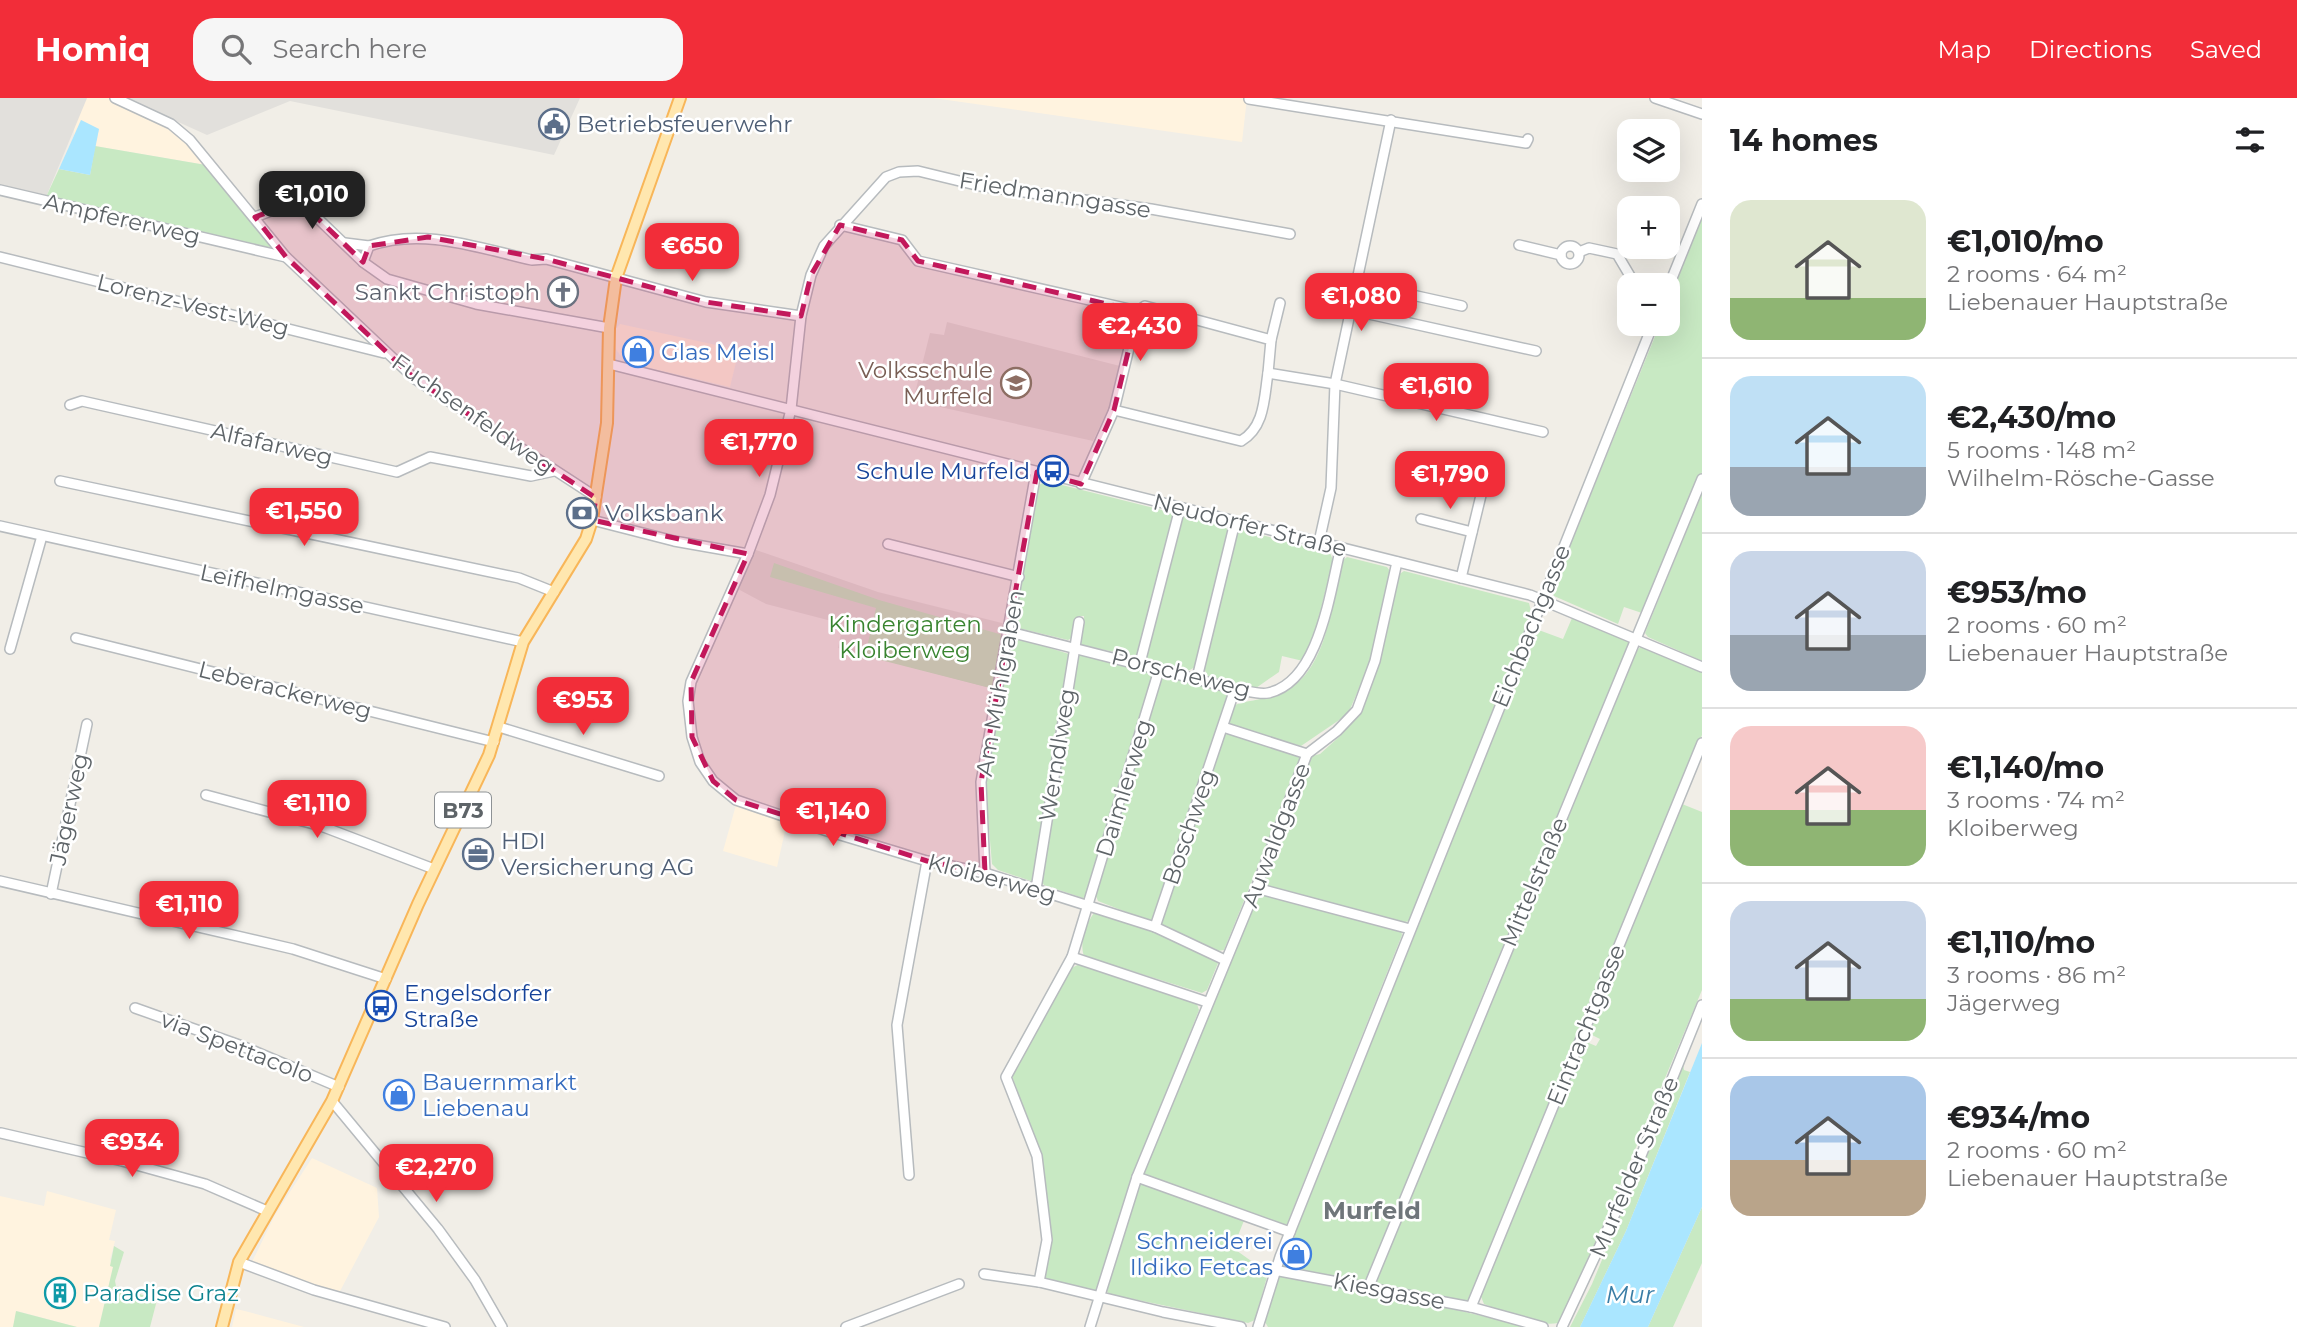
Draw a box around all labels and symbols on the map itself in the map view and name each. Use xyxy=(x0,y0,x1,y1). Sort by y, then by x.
public building icon: Betriebsfeuerwehr xyxy=(537,107,571,141)
place label: Betriebsfeuerwehr xyxy=(577,110,792,138)
street label: Friedmanngasse xyxy=(957,166,1153,224)
pin: €1,010 xyxy=(255,172,369,231)
street label: Ampfererweg xyxy=(41,187,203,251)
pin: €650 xyxy=(651,223,733,283)
street label: Lorenz-Vest-Weg xyxy=(94,268,292,342)
pin: €1,080 xyxy=(1304,274,1418,333)
church icon: Sankt Christoph xyxy=(546,275,580,309)
place label: Sankt Christoph xyxy=(355,278,540,306)
pin: €2,430 xyxy=(1083,303,1197,363)
shop icon: Glas Meisl xyxy=(621,335,655,369)
place label: Glas Meisl xyxy=(661,338,775,366)
street label: Fuchsenfeldweg xyxy=(387,348,559,480)
place label: Volksschule Murfeld xyxy=(858,356,993,410)
pin: €1,610 xyxy=(1379,364,1493,423)
school or university icon: Volksschule Murfeld xyxy=(999,366,1033,400)
street label: Alfafarweg xyxy=(208,416,336,472)
pin: €1,770 xyxy=(702,420,816,479)
pin: €1,790 xyxy=(1393,452,1507,511)
bus stop icon: Schule Murfeld xyxy=(1036,454,1070,488)
place label: Schule Murfeld xyxy=(856,457,1030,485)
street label: Neudorfer Straße xyxy=(1150,487,1350,563)
pin: €1,550 xyxy=(247,489,361,548)
bank icon: Volksbank xyxy=(565,496,599,530)
place label: Volksbank xyxy=(605,499,724,527)
street label: Eichbachgasse xyxy=(1486,541,1576,711)
street label: Leifhelmgasse xyxy=(197,558,367,620)
street label: Am Mühlgraben xyxy=(970,588,1030,778)
park label: Kindergarten Kloiberweg xyxy=(828,610,982,664)
street label: Porscheweg xyxy=(1108,642,1254,704)
street label: Leberackerweg xyxy=(195,655,375,725)
pin: €953 xyxy=(542,678,624,737)
street label: Werndlweg xyxy=(1033,687,1081,823)
street label: Daimlerweg xyxy=(1090,716,1158,860)
street label: Jägerweg xyxy=(43,750,95,869)
street label: Auwaldgasse xyxy=(1236,759,1316,911)
street label: Boschweg xyxy=(1156,765,1222,889)
pin: €1,110 xyxy=(260,780,374,840)
pin: €1,140 xyxy=(776,788,890,848)
road number: B73 xyxy=(435,792,491,828)
street label: Mittelstraße xyxy=(1494,813,1574,951)
place label: HDI Versicherung AG xyxy=(501,827,695,881)
office icon: HDI Versicherung AG xyxy=(461,837,495,871)
street label: Kloiberweg xyxy=(925,847,1059,909)
pin: €1,110 xyxy=(132,882,246,941)
street label: Eintrachtgasse xyxy=(1541,940,1631,1110)
place label: Engelsdorfer Straße xyxy=(404,979,552,1033)
bus stop icon: Engelsdorfer Straße xyxy=(364,989,398,1023)
street label: via Spettacolo xyxy=(157,1005,317,1089)
place label: Bauernmarkt Liebenau xyxy=(422,1068,577,1122)
street label: Murfelder Straße xyxy=(1583,1072,1685,1262)
shop icon: Bauernmarkt Liebenau xyxy=(382,1078,416,1112)
pin: €934 xyxy=(91,1119,173,1179)
pin: €2,270 xyxy=(379,1144,493,1204)
district label: Murfeld xyxy=(1323,1196,1421,1225)
place label: Schneiderei Ildiko Fetcas xyxy=(1130,1227,1273,1281)
shop icon: Schneiderei Ildiko Fetcas xyxy=(1279,1237,1313,1271)
street label: Kiesgasse xyxy=(1331,1266,1447,1316)
building icon: Paradise Graz xyxy=(43,1276,77,1310)
place label: Paradise Graz xyxy=(83,1279,239,1307)
water label: Mur xyxy=(1606,1280,1656,1309)

